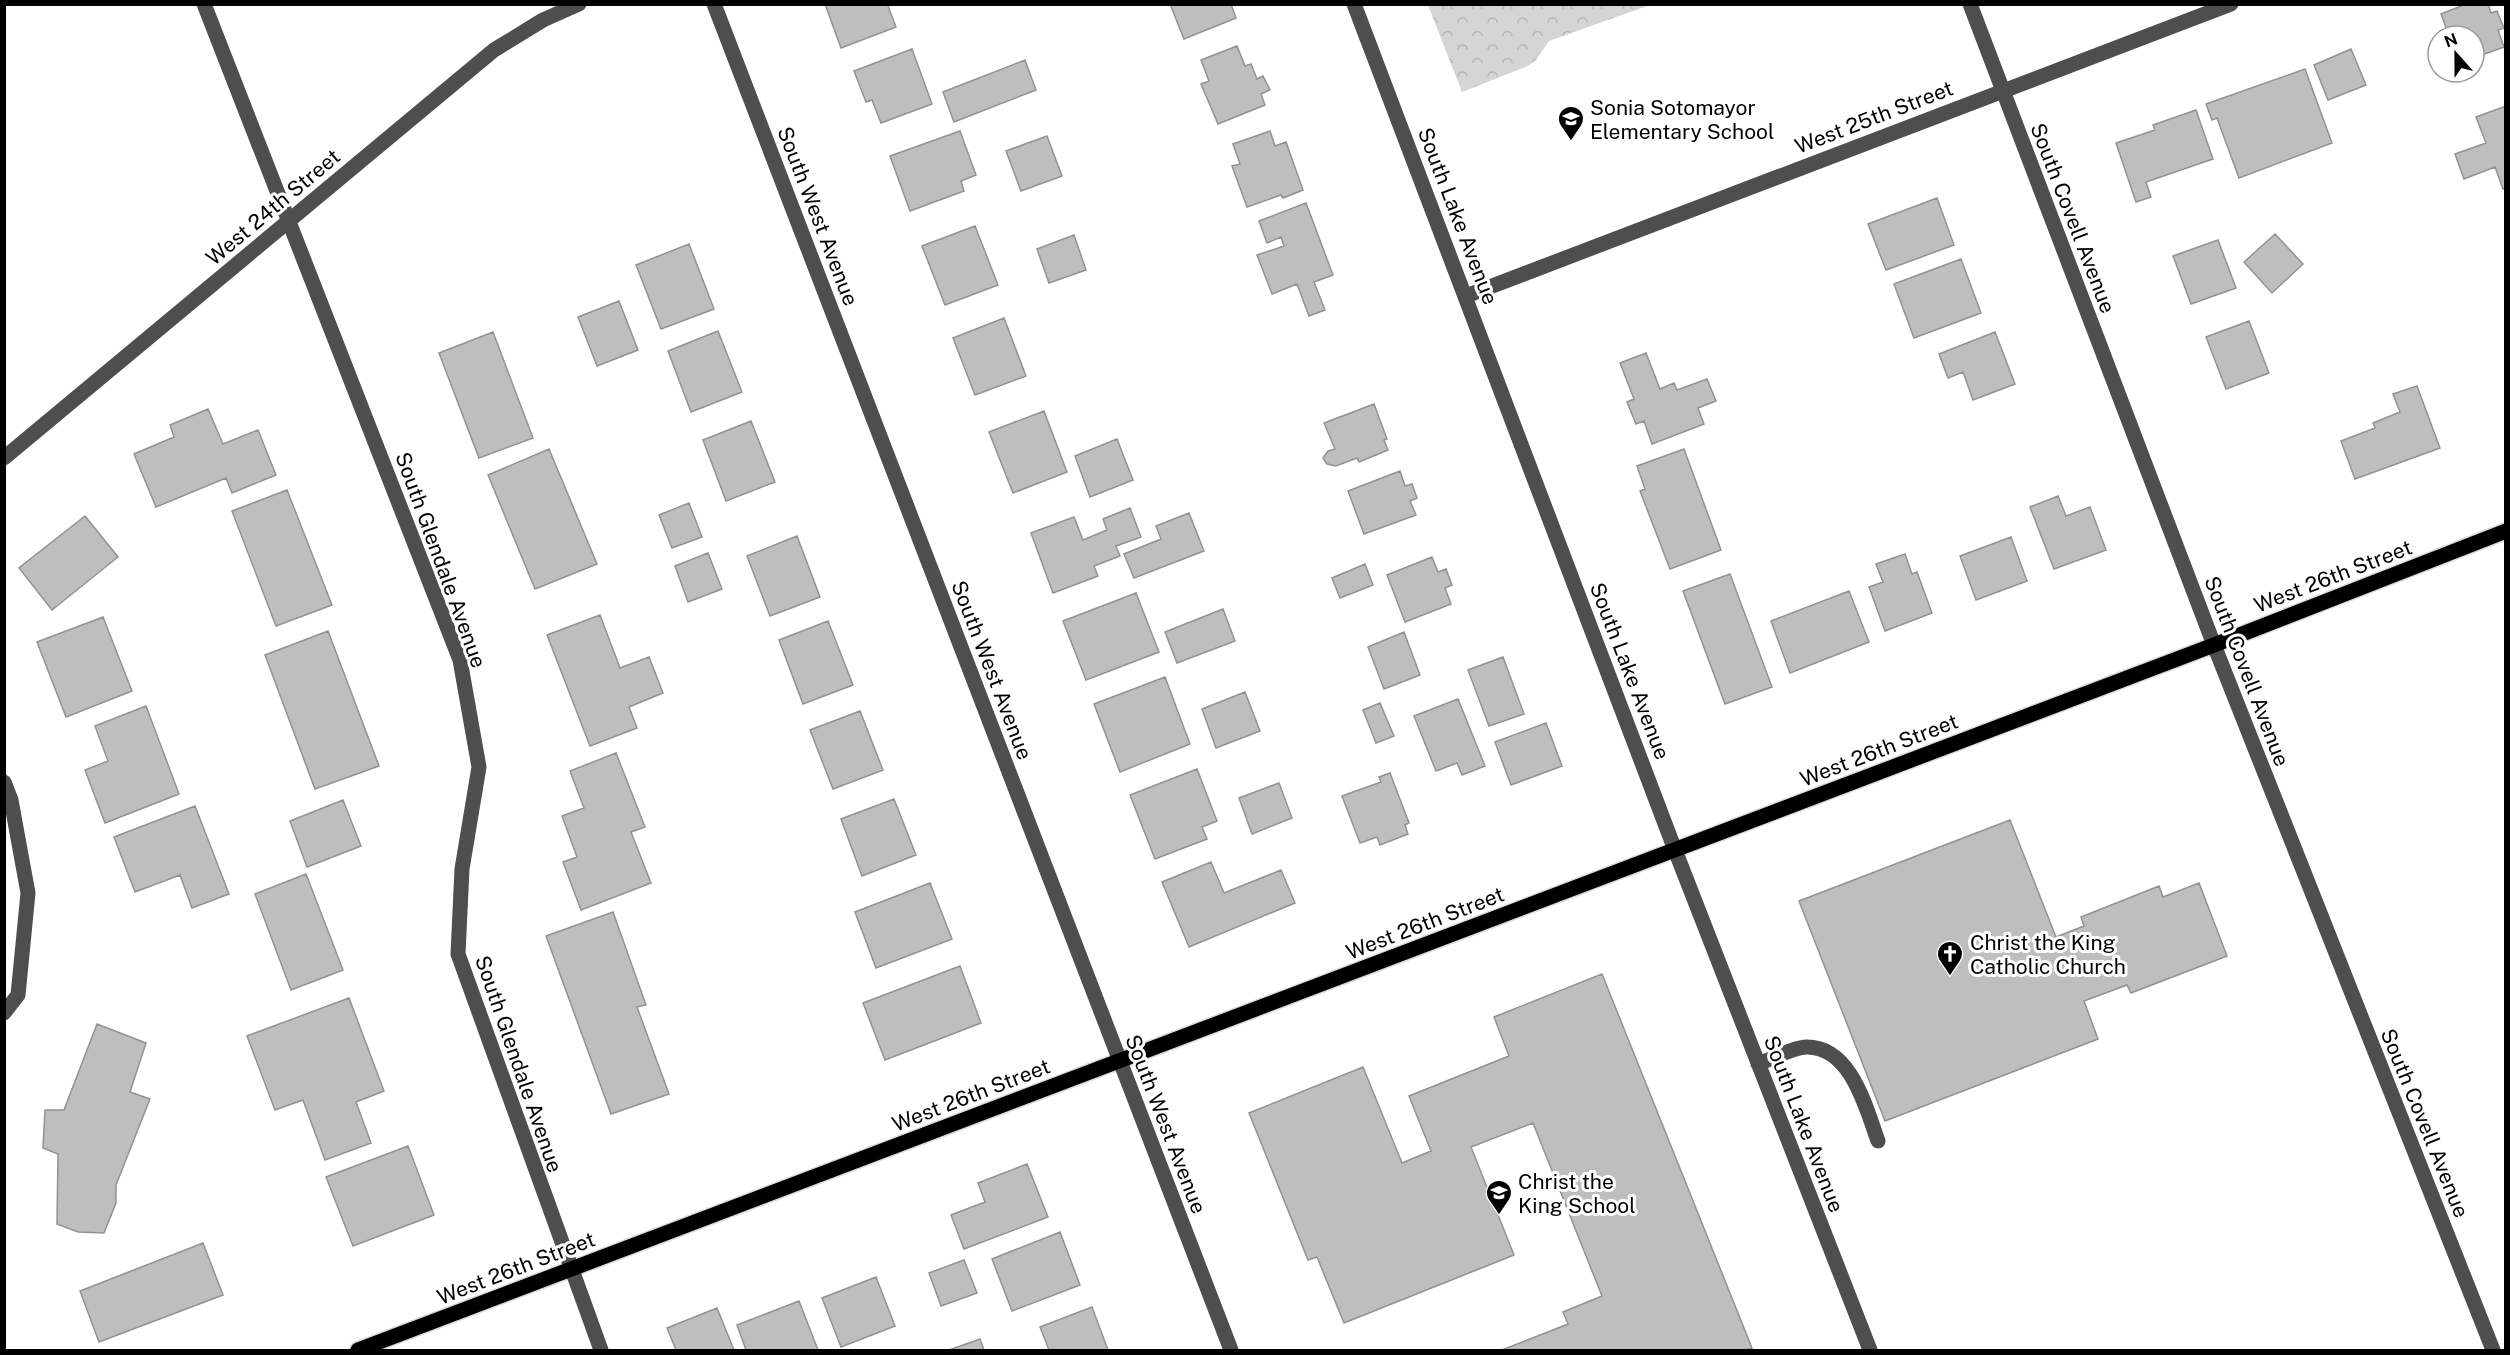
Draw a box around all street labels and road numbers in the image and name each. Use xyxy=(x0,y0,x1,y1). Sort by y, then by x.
street label: West 25th Street xyxy=(1791,75,1957,159)
street label: South Covell Avenue xyxy=(2025,119,2121,317)
street label: South West Avenue xyxy=(772,123,864,309)
street label: South Lake Avenue xyxy=(1413,124,1503,308)
street label: West 24th Street xyxy=(201,144,345,270)
street label: South Glendale Avenue xyxy=(390,449,492,671)
street label: West 26th Street xyxy=(2251,534,2415,618)
street label: South Covell Avenue xyxy=(2199,572,2295,770)
street label: South West Avenue xyxy=(946,577,1038,763)
street label: South Lake Avenue xyxy=(1585,579,1675,763)
street label: West 26th Street xyxy=(1797,708,1961,792)
street label: West 26th Street xyxy=(1343,881,1507,965)
street label: South Glendale Avenue xyxy=(470,952,568,1176)
street label: South Covell Avenue xyxy=(2376,1025,2474,1221)
street label: South West Avenue xyxy=(1120,1031,1212,1217)
street label: South Lake Avenue xyxy=(1759,1032,1849,1216)
street label: West 26th Street xyxy=(889,1053,1053,1137)
street label: West 26th Street xyxy=(434,1226,598,1310)

